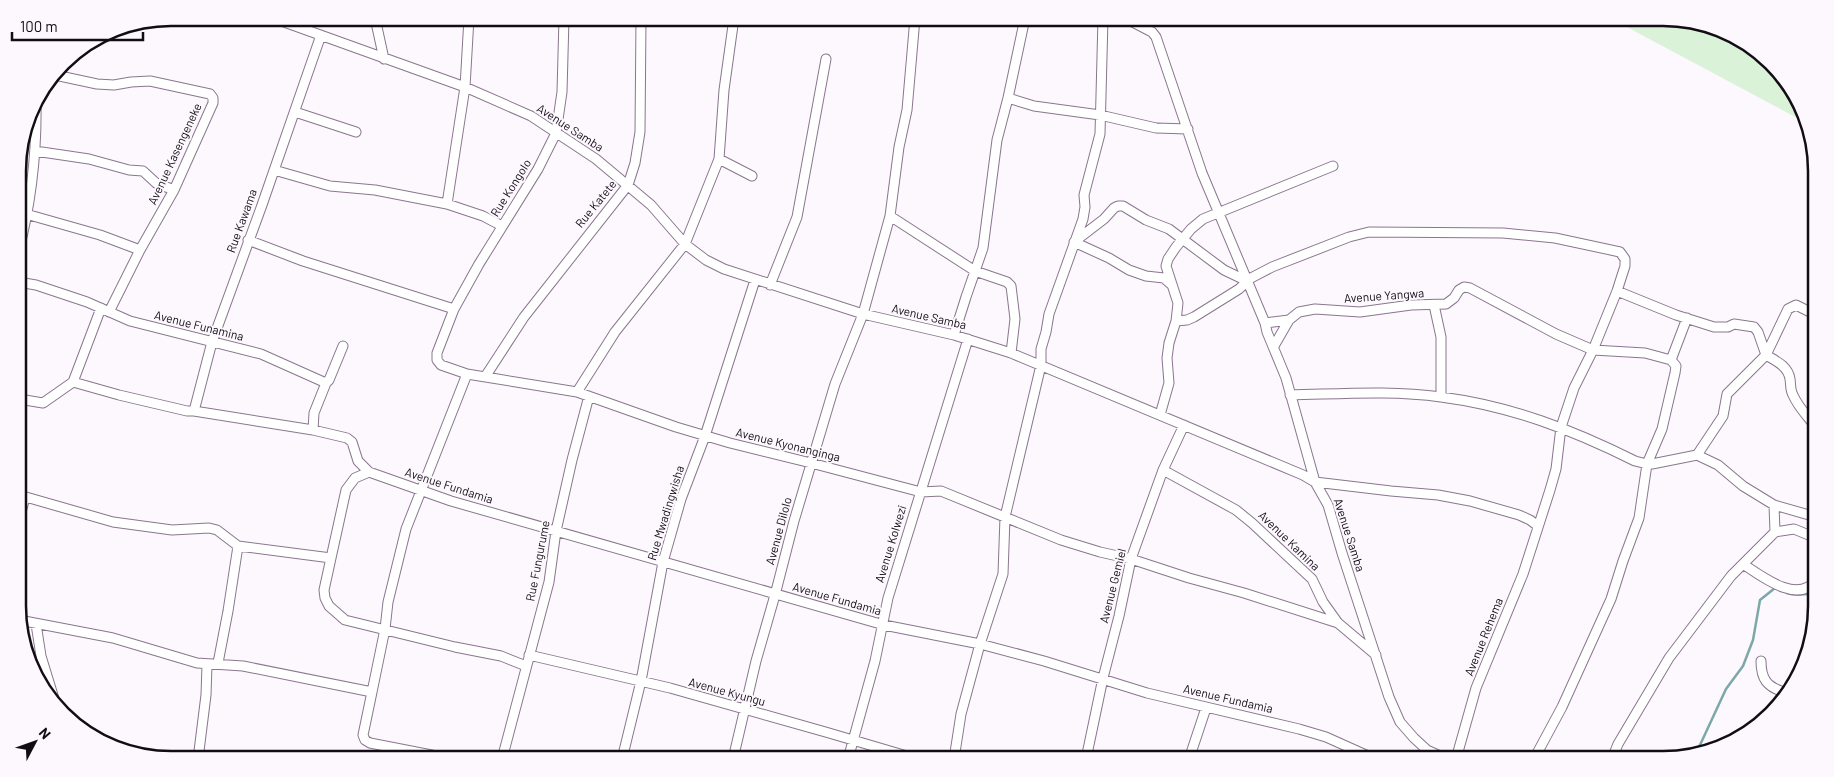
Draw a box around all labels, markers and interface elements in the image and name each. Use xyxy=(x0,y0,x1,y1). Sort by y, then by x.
scale bar xyxy=(12,10,144,42)
text: 100 m xyxy=(20,17,58,35)
street label: Avenue Kasengeneke xyxy=(144,101,204,207)
street label: Avenue Samba xyxy=(535,101,606,154)
street label: Rue Kongolo xyxy=(487,156,533,219)
street label: Rue Katete xyxy=(572,177,619,230)
street label: Rue Kawama xyxy=(223,187,259,254)
street label: Avenue Yangwa xyxy=(1343,285,1425,305)
street label: Avenue Samba xyxy=(891,301,968,331)
street label: Avenue Funamina xyxy=(153,307,245,343)
street label: Avenue Kyonanginga xyxy=(735,424,842,464)
street label: Avenue Fundamia xyxy=(403,464,495,506)
street label: Rue Mwadingwisha xyxy=(644,464,686,562)
street label: Avenue Dilolo xyxy=(762,495,794,566)
street label: Avenue Samba xyxy=(1332,496,1368,573)
street label: Avenue Kolwezi xyxy=(872,503,908,584)
street label: Avenue Kamina xyxy=(1256,508,1323,573)
street label: Rue Fungurume xyxy=(522,519,552,602)
street label: Avenue Gemiel xyxy=(1096,547,1128,625)
street label: Avenue Fundamia xyxy=(791,579,883,617)
street label: Avenue Rehema xyxy=(1461,595,1505,678)
street label: Avenue Kyungu xyxy=(687,674,767,708)
street label: Avenue Fundamia xyxy=(1182,681,1275,715)
north arrow xyxy=(10,717,60,767)
text: N xyxy=(36,724,55,742)

